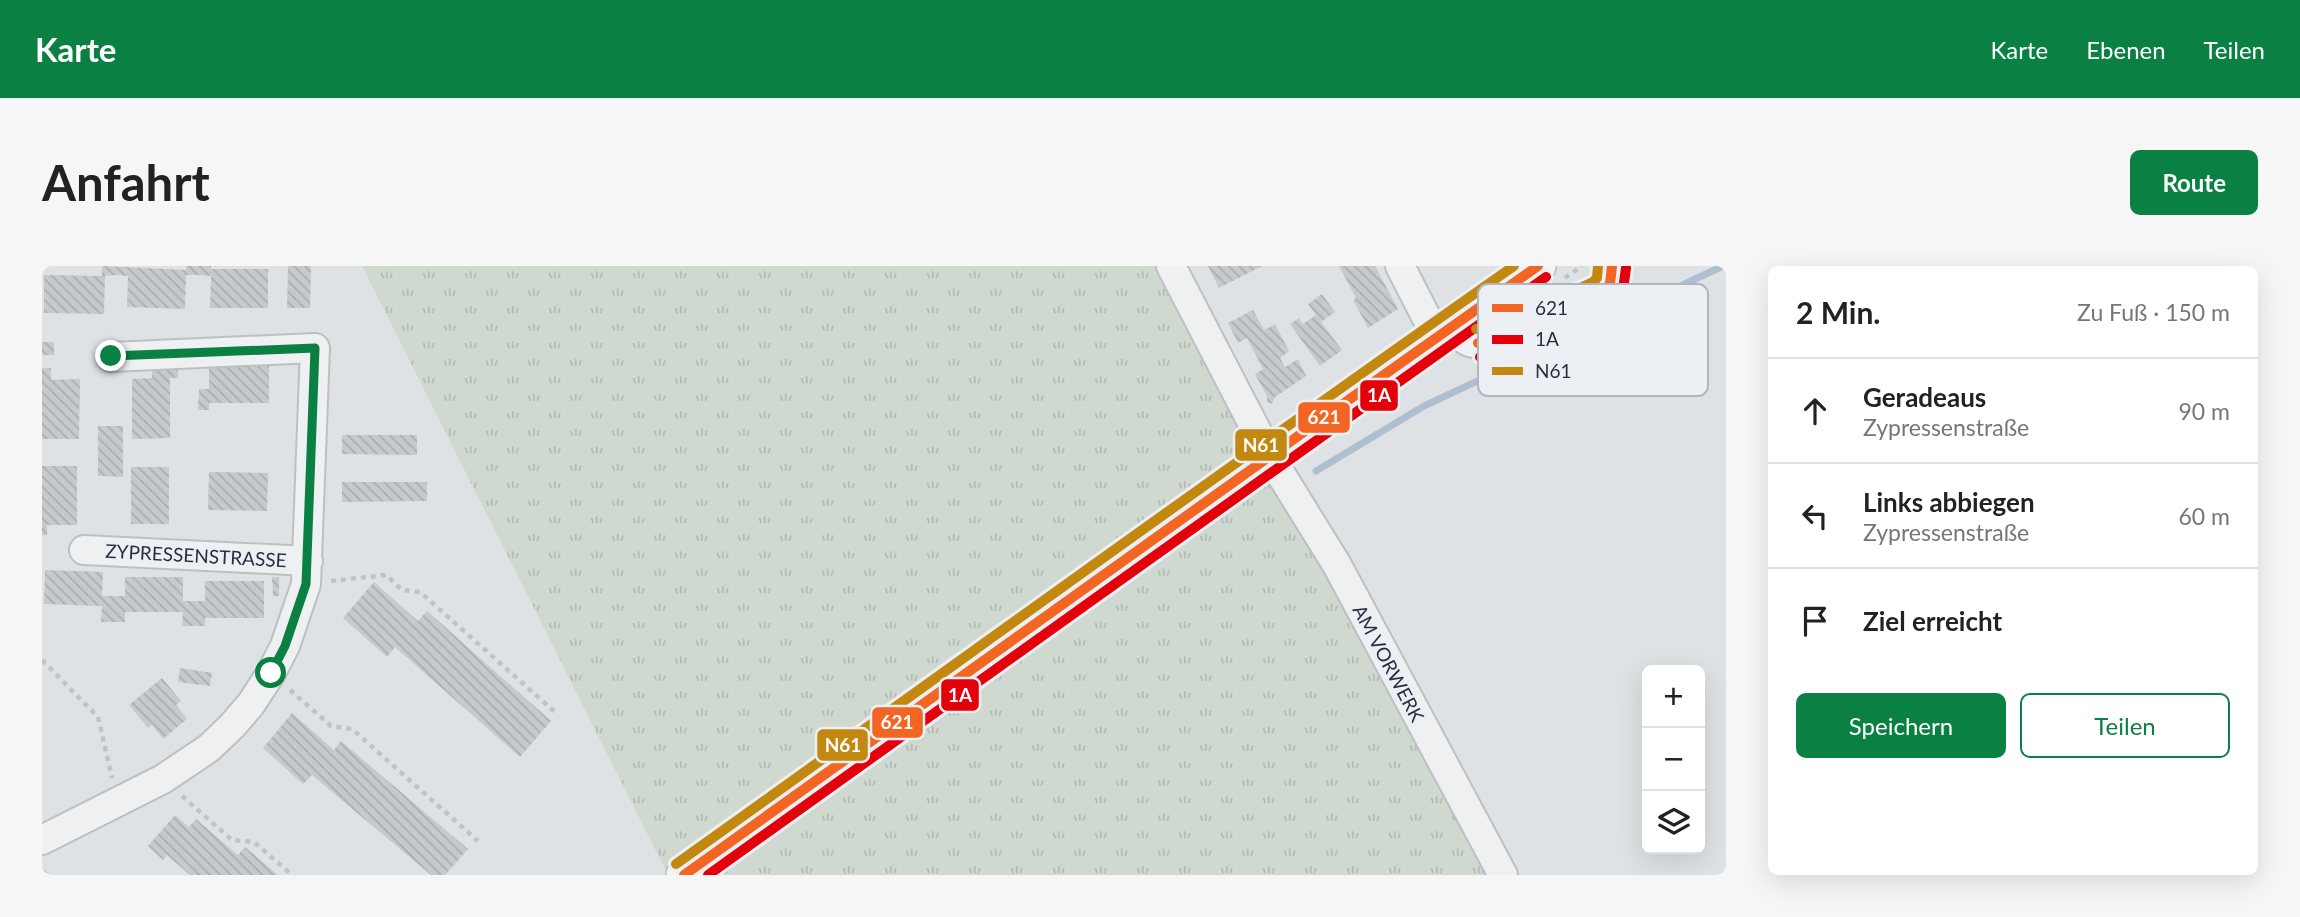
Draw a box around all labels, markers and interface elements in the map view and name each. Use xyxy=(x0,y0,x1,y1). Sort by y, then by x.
text: Karte xyxy=(35,29,116,69)
text: Karte xyxy=(1991,35,2048,64)
text: Ebenen xyxy=(2086,35,2166,64)
text: Teilen xyxy=(2204,35,2265,64)
button: Route xyxy=(2130,150,2258,215)
text: Anfahrt xyxy=(42,153,210,211)
legend xyxy=(1478,284,1708,396)
text: 2 Min. xyxy=(1796,294,1881,330)
text: 621 xyxy=(1535,296,1568,319)
text: Zu Fuß · 150 m xyxy=(2077,298,2230,326)
text: 1A xyxy=(1535,327,1559,350)
route end xyxy=(95,340,126,371)
text: N61 xyxy=(1535,359,1572,382)
line badge: 1A xyxy=(1359,379,1399,412)
text: Geradeaus xyxy=(1863,381,1986,413)
text: 1A xyxy=(1367,383,1392,406)
icon: ahead xyxy=(1796,392,1834,430)
text: 90 m xyxy=(2179,397,2230,425)
line badge: 621 xyxy=(1297,401,1351,434)
text: 621 xyxy=(1307,405,1341,428)
text: Zypressenstraße xyxy=(1863,413,2029,441)
line badge: N61 xyxy=(1234,428,1288,462)
text: N61 xyxy=(1243,433,1279,456)
text: Links abbiegen xyxy=(1863,486,2035,518)
icon: left xyxy=(1796,497,1834,535)
text: 60 m xyxy=(2179,502,2230,530)
text: Zypressenstraße xyxy=(1863,518,2029,546)
street label: ZYPRESSENSTRASSE xyxy=(105,539,287,571)
street label: AM VORWERK xyxy=(1349,601,1430,726)
icon: arrive xyxy=(1796,602,1834,640)
text: Ziel erreicht xyxy=(1863,605,2002,637)
route start xyxy=(255,657,286,688)
map controls xyxy=(1642,665,1705,854)
button: + xyxy=(1642,665,1705,728)
line badge: 1A xyxy=(940,678,980,712)
text: 1A xyxy=(948,683,973,706)
button: Speichern xyxy=(1796,693,2006,758)
button: Teilen xyxy=(2020,693,2230,758)
line badge: 621 xyxy=(871,706,924,739)
text: 621 xyxy=(880,710,914,733)
line badge: N61 xyxy=(816,728,869,762)
button: − xyxy=(1642,728,1705,791)
text: N61 xyxy=(825,733,861,756)
button: layers xyxy=(1642,791,1705,854)

